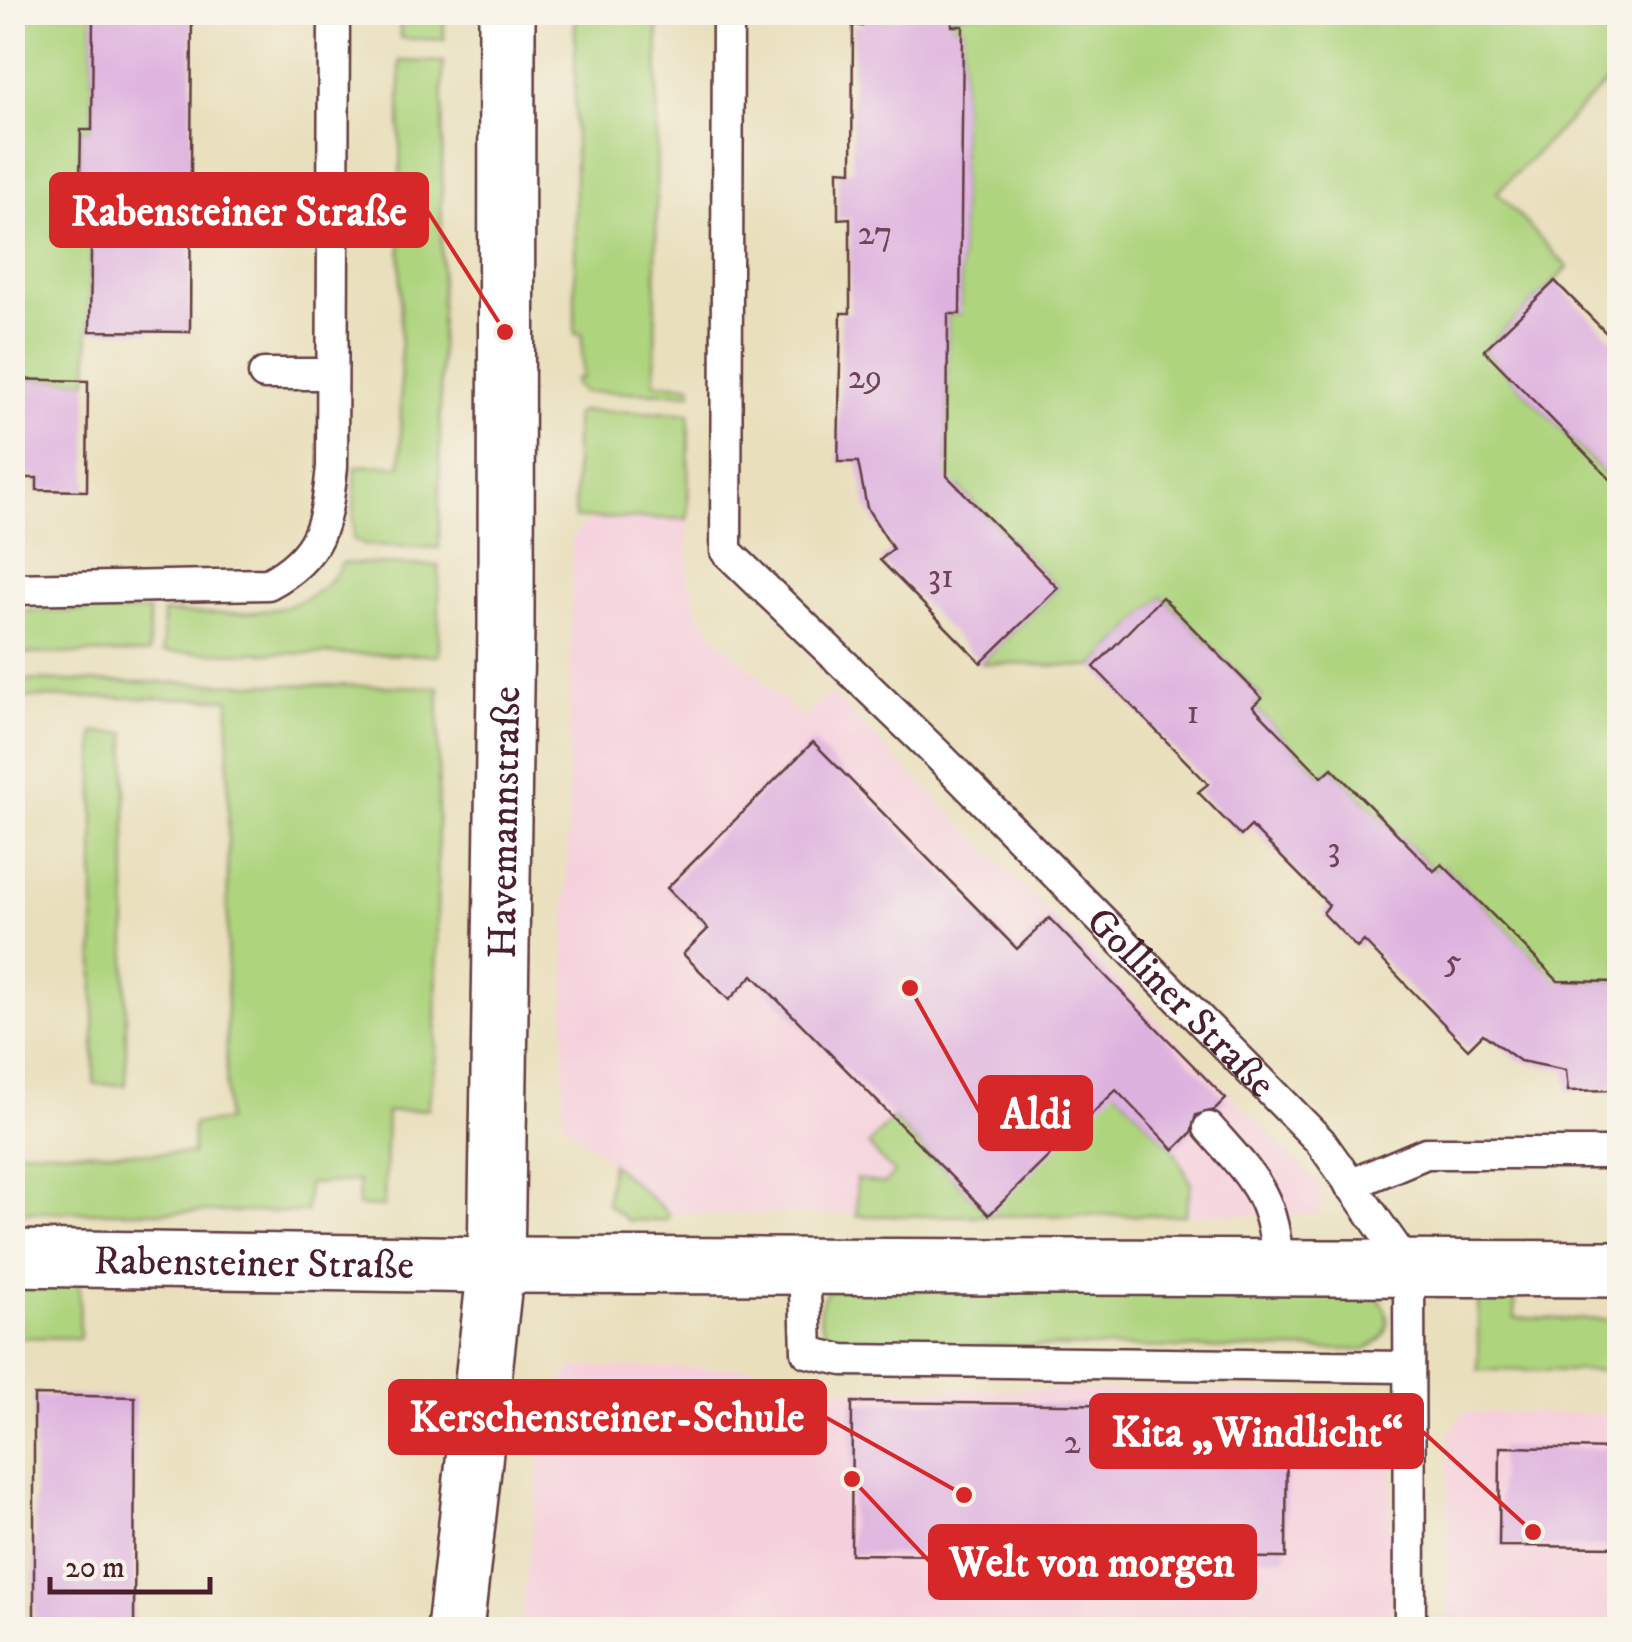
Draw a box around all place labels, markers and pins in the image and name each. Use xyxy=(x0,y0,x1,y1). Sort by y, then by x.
callout: Rabensteiner Straße xyxy=(51,174,427,246)
callout: Aldi xyxy=(980,1077,1091,1149)
callout: Kerschensteiner-Schule xyxy=(390,1381,825,1453)
callout: Kita „Windlicht“ xyxy=(1091,1395,1422,1467)
callout: Welt von morgen xyxy=(930,1526,1255,1598)

